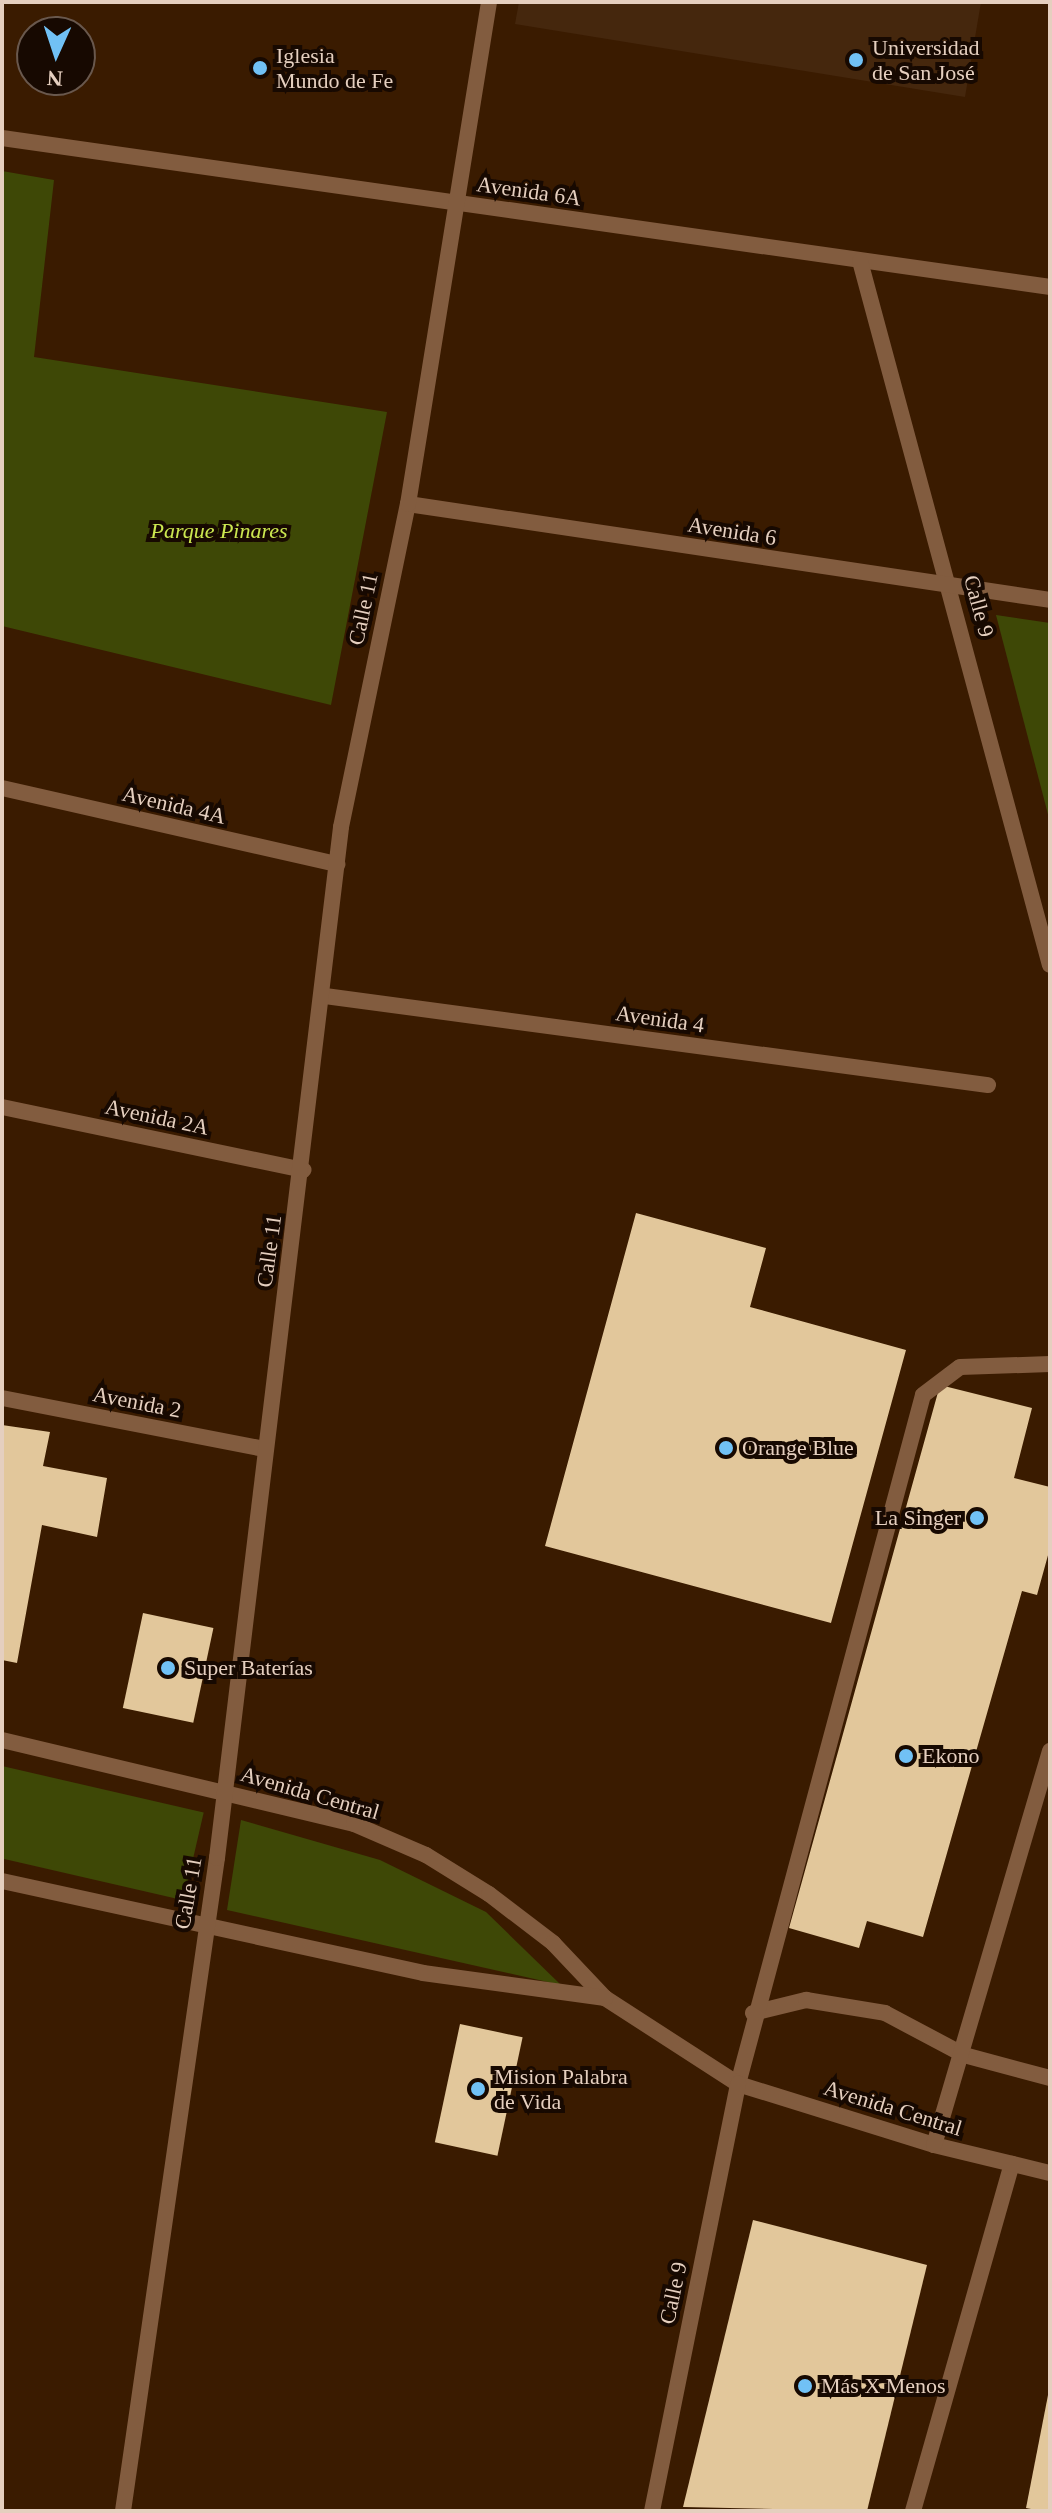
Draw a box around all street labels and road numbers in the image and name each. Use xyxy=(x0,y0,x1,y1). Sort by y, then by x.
street label: Avenida 6A xyxy=(475,171,583,211)
street label: Avenida 6 xyxy=(686,511,778,551)
street label: Calle 11 xyxy=(342,570,384,648)
street label: Calle 9 xyxy=(958,572,1000,640)
street label: Avenida 4A xyxy=(120,780,228,830)
street label: Avenida 4 xyxy=(614,1000,706,1038)
street label: Avenida 2A xyxy=(103,1093,211,1141)
street label: Calle 11 xyxy=(251,1213,287,1289)
street label: Avenida 2 xyxy=(91,1381,183,1423)
street label: Avenida Central xyxy=(238,1761,382,1825)
street label: Calle 11 xyxy=(169,1855,207,1931)
street label: Avenida Central xyxy=(821,2074,965,2142)
street label: Calle 9 xyxy=(654,2259,692,2327)

